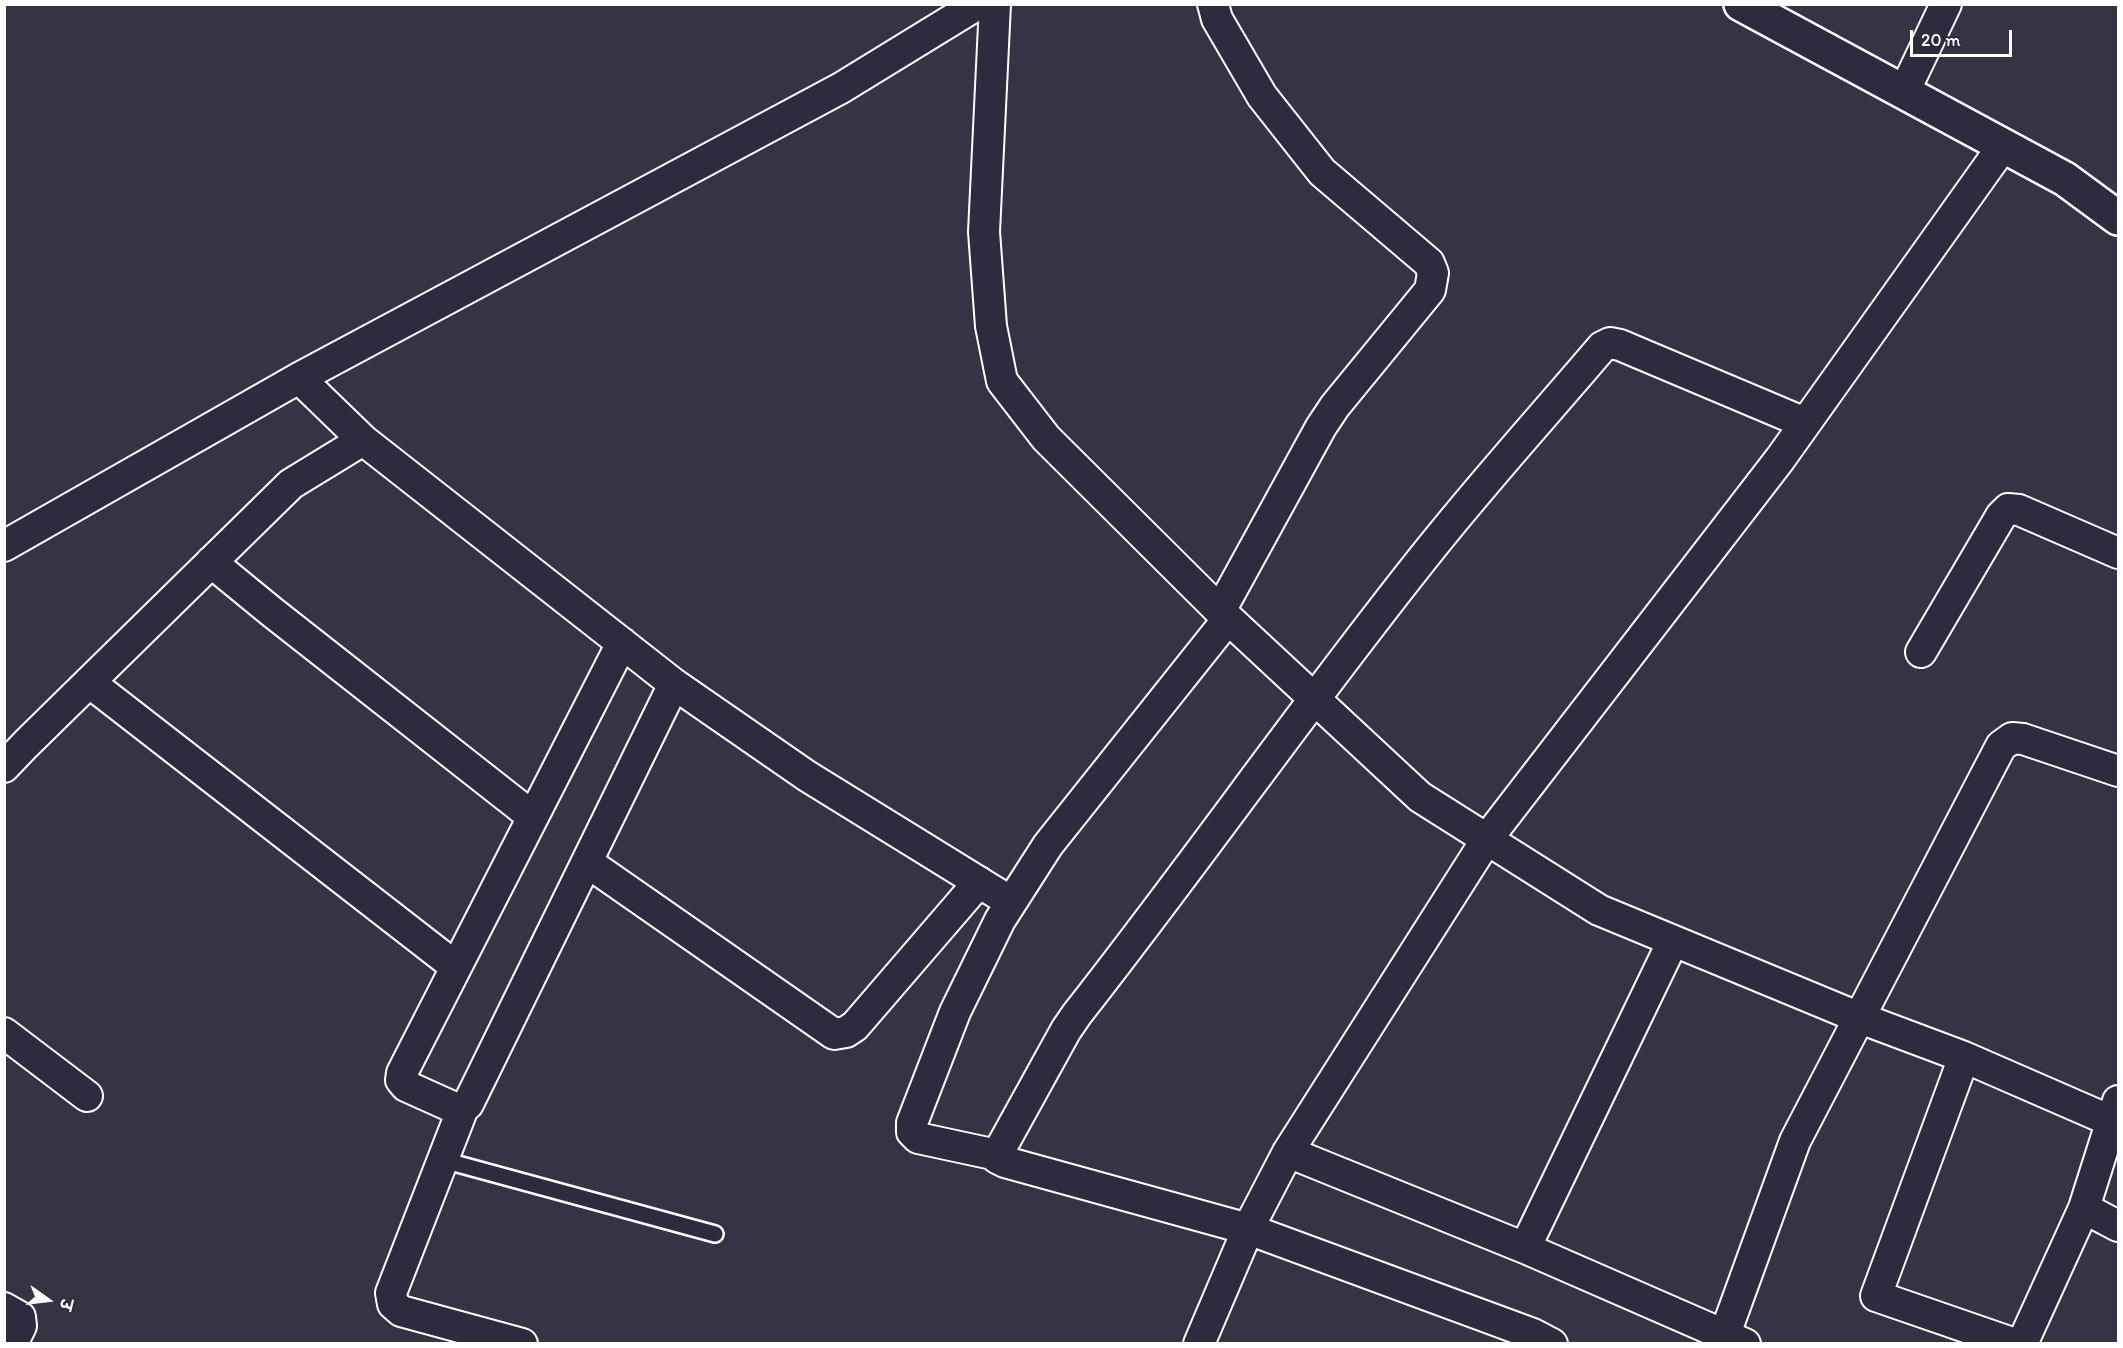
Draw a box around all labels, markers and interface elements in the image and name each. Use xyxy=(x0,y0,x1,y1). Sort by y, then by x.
scale bar xyxy=(1913,18,2015,56)
text: 20 m xyxy=(1921,29,1961,51)
north arrow xyxy=(18,1270,78,1330)
text: उ xyxy=(55,1297,76,1312)

